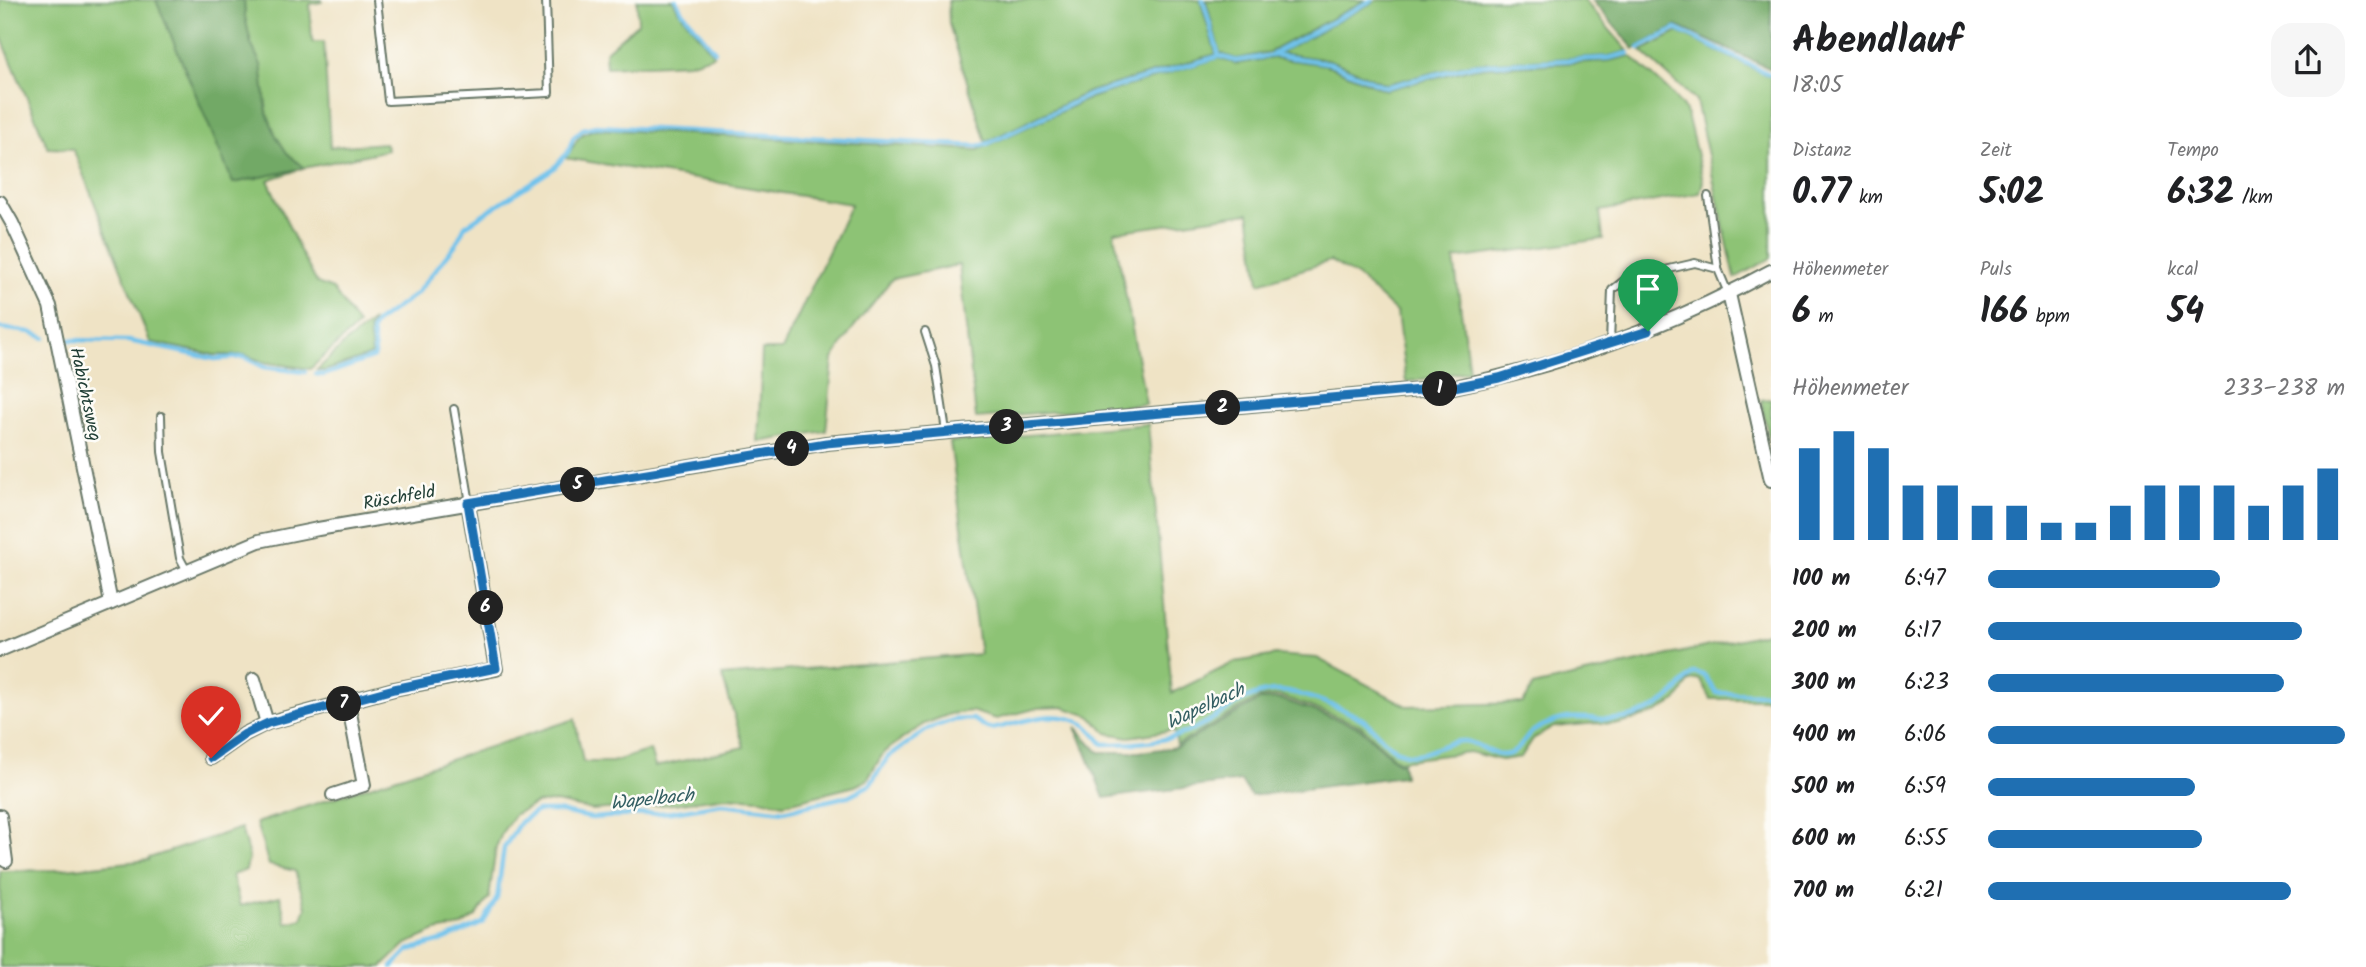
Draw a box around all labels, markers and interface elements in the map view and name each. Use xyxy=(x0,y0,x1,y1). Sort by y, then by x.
text: Abendlauf xyxy=(1792,12,1962,72)
button: share xyxy=(2271,23,2345,97)
text: 18:05 xyxy=(1792,68,1843,104)
text: Distanz xyxy=(1792,136,1852,166)
text: Zeit xyxy=(1980,136,2012,166)
text: Tempo xyxy=(2167,136,2219,166)
text: 0.77 xyxy=(1792,166,1851,222)
text: 5:02 xyxy=(1980,166,2044,222)
text: 6:32 xyxy=(2167,166,2234,222)
text: km xyxy=(1851,183,1883,213)
text: /km xyxy=(2234,183,2273,213)
text: Höhenmeter xyxy=(1792,255,1888,285)
text: Puls xyxy=(1980,255,2012,285)
text: kcal xyxy=(2167,255,2198,285)
pin xyxy=(1618,259,1678,331)
icon: arrive xyxy=(1629,270,1667,308)
text: 6 xyxy=(1792,285,1811,341)
text: 166 xyxy=(1980,285,2028,341)
text: 54 xyxy=(2167,285,2204,341)
text: m xyxy=(1811,302,1834,332)
text: bpm xyxy=(2028,302,2070,332)
street label: Habichtsweg xyxy=(60,345,109,444)
text: Höhenmeter xyxy=(1792,371,1908,407)
text: 233–238 m xyxy=(2223,371,2345,407)
pin: 1 xyxy=(1422,372,1458,406)
text: 1 xyxy=(1437,373,1442,403)
pin: 2 xyxy=(1206,390,1240,426)
text: 2 xyxy=(1217,392,1228,422)
pin: 3 xyxy=(990,410,1024,444)
text: 3 xyxy=(1001,411,1012,441)
pin: 4 xyxy=(774,432,810,466)
text: 4 xyxy=(786,433,797,463)
pin: 5 xyxy=(560,468,596,503)
text: 5 xyxy=(573,469,582,499)
street label: Rüschfeld xyxy=(361,478,439,519)
text: 100 m xyxy=(1792,561,1850,597)
text: 6:47 xyxy=(1904,561,1946,597)
pin: 6 xyxy=(468,590,504,626)
text: 6 xyxy=(480,592,491,622)
text: 200 m xyxy=(1792,613,1857,649)
text: 6:17 xyxy=(1904,613,1940,649)
text: 300 m xyxy=(1792,665,1856,701)
text: 6:23 xyxy=(1904,665,1949,701)
water label: Wapelbach xyxy=(1162,675,1252,738)
pin xyxy=(181,686,241,758)
pin: 7 xyxy=(326,686,362,722)
text: 7 xyxy=(339,688,348,718)
icon: check xyxy=(192,697,230,735)
text: 400 m xyxy=(1792,717,1856,753)
text: 6:06 xyxy=(1904,717,1947,753)
text: 500 m xyxy=(1792,769,1855,805)
text: 6:59 xyxy=(1904,769,1946,805)
water label: Wapelbach xyxy=(609,781,697,819)
text: 600 m xyxy=(1792,821,1856,857)
text: 6:55 xyxy=(1904,821,1947,857)
text: 700 m xyxy=(1792,873,1854,909)
text: 6:21 xyxy=(1904,873,1943,909)

